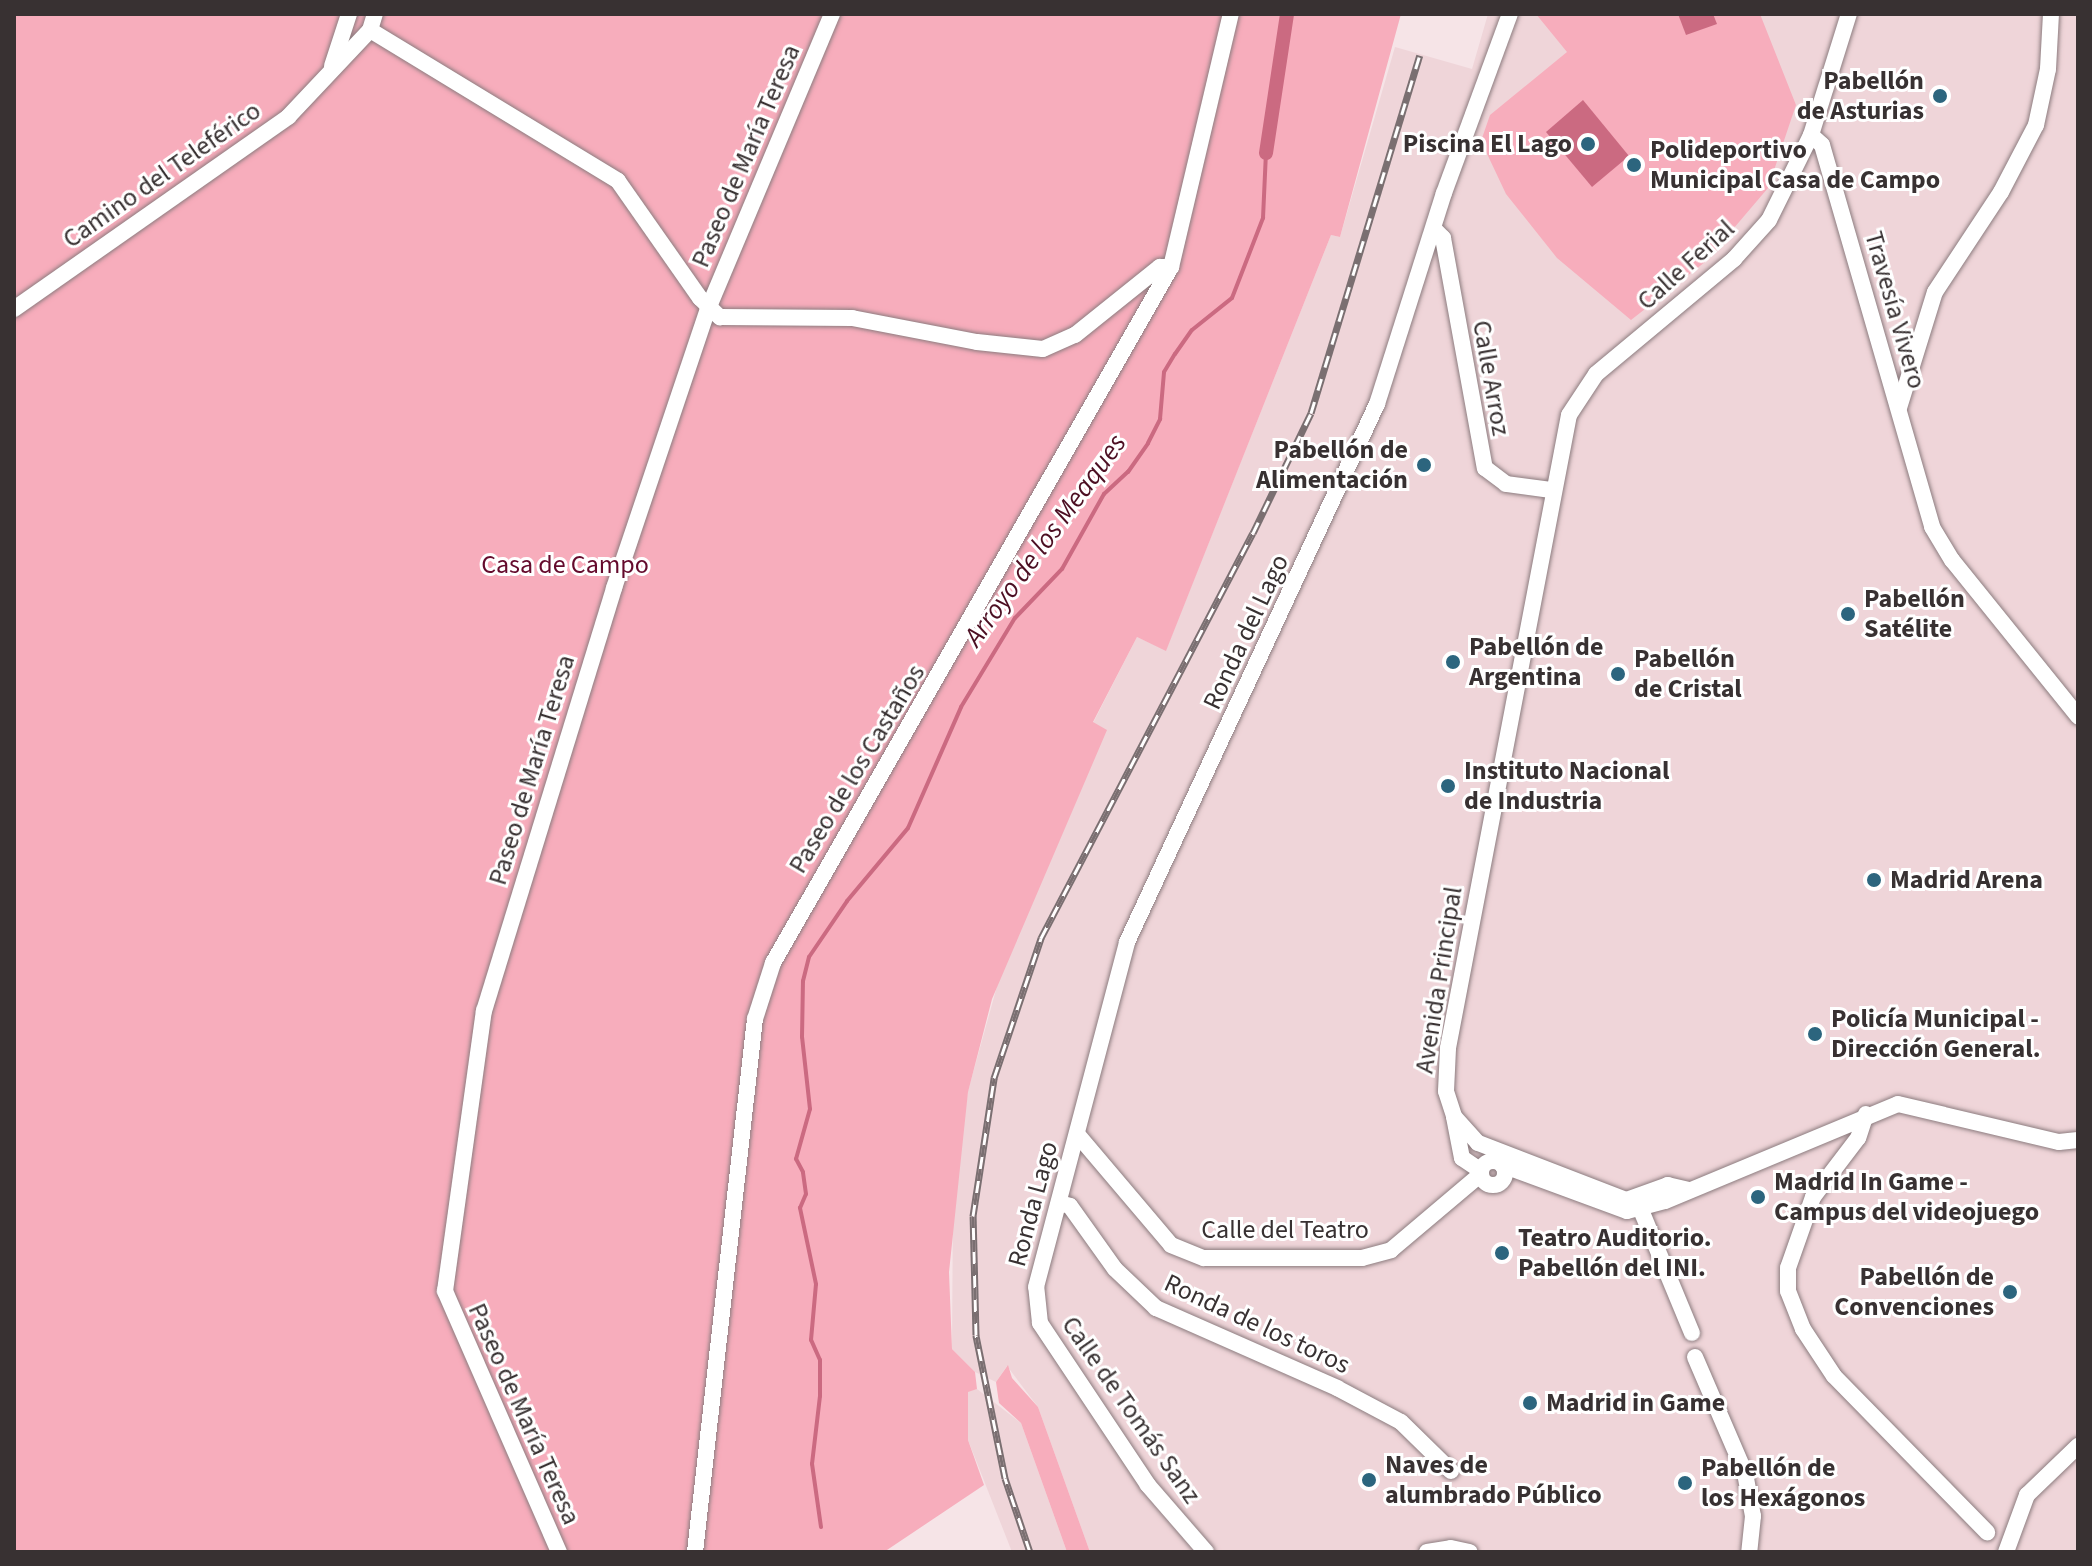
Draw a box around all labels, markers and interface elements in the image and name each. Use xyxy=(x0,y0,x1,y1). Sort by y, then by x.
street label: Paseo de María Teresa xyxy=(685,40,807,272)
place label: Pabellón de Asturias xyxy=(1797,65,1924,126)
marker: Pabellón de Asturias xyxy=(1931,87,1949,105)
street label: Camino del Teleférico xyxy=(57,95,267,255)
place label: Piscina El Lago xyxy=(1403,128,1572,160)
place label: Polideportivo Municipal Casa de Campo xyxy=(1650,134,1940,196)
marker: Piscina El Lago xyxy=(1579,135,1597,153)
marker: Polideportivo Municipal Casa de Campo xyxy=(1625,156,1643,174)
street label: Calle Ferial xyxy=(1631,213,1741,317)
street label: Travesía Vivero xyxy=(1858,228,1932,392)
street label: Calle Arroz xyxy=(1466,318,1516,438)
water label: Arroyo de los Meaques xyxy=(957,427,1133,653)
place label: Pabellón de Alimentación xyxy=(1256,434,1408,496)
marker: Pabellón de Alimentación xyxy=(1415,456,1433,474)
park label: Casa de Campo xyxy=(481,549,649,581)
street label: Ronda del Lago xyxy=(1197,550,1295,714)
place label: Pabellón Satélite xyxy=(1864,583,1965,644)
marker: Pabellón Satélite xyxy=(1839,605,1857,623)
place label: Pabellón de Argentina xyxy=(1469,631,1603,692)
place label: Pabellón de Cristal xyxy=(1634,643,1742,704)
street label: Paseo de María Teresa xyxy=(482,651,582,889)
marker: Pabellón de Argentina xyxy=(1444,653,1462,671)
street label: Paseo de los Castaños xyxy=(782,659,932,879)
marker: Pabellón de Cristal xyxy=(1609,665,1627,683)
place label: Instituto Nacional de Industria xyxy=(1464,755,1669,816)
marker: Instituto Nacional de Industria xyxy=(1439,777,1457,795)
place label: Madrid Arena xyxy=(1890,864,2043,896)
marker: Madrid Arena xyxy=(1865,871,1883,889)
street label: Avenida Principal xyxy=(1409,884,1469,1076)
place label: Policía Municipal - Dirección General. xyxy=(1831,1003,2040,1064)
marker: Policía Municipal - Dirección General. xyxy=(1806,1025,1824,1043)
street label: Ronda Lago xyxy=(1001,1138,1065,1270)
place label: Madrid In Game - Campus del videojuego xyxy=(1774,1166,2039,1228)
marker: Madrid In Game - Campus del videojuego xyxy=(1749,1188,1767,1206)
street label: Calle del Teatro xyxy=(1201,1214,1369,1246)
place label: Teatro Auditorio. Pabellón del INI. xyxy=(1518,1222,1712,1284)
marker: Teatro Auditorio. Pabellón del INI. xyxy=(1493,1244,1511,1262)
place label: Pabellón de Convenciones xyxy=(1834,1261,1994,1322)
street label: Ronda de los toros xyxy=(1159,1267,1355,1381)
marker: Pabellón de Convenciones xyxy=(2001,1283,2019,1301)
street label: Paseo de María Teresa xyxy=(461,1299,587,1529)
street label: Calle de Tomás Sanz xyxy=(1055,1310,1207,1510)
place label: Madrid in Game xyxy=(1546,1387,1725,1419)
marker: Madrid in Game xyxy=(1521,1394,1539,1412)
place label: Naves de alumbrado Público xyxy=(1385,1449,1602,1510)
place label: Pabellón de los Hexágonos xyxy=(1701,1452,1865,1514)
marker: Naves de alumbrado Público xyxy=(1360,1471,1378,1489)
marker: Pabellón de los Hexágonos xyxy=(1676,1474,1694,1492)

